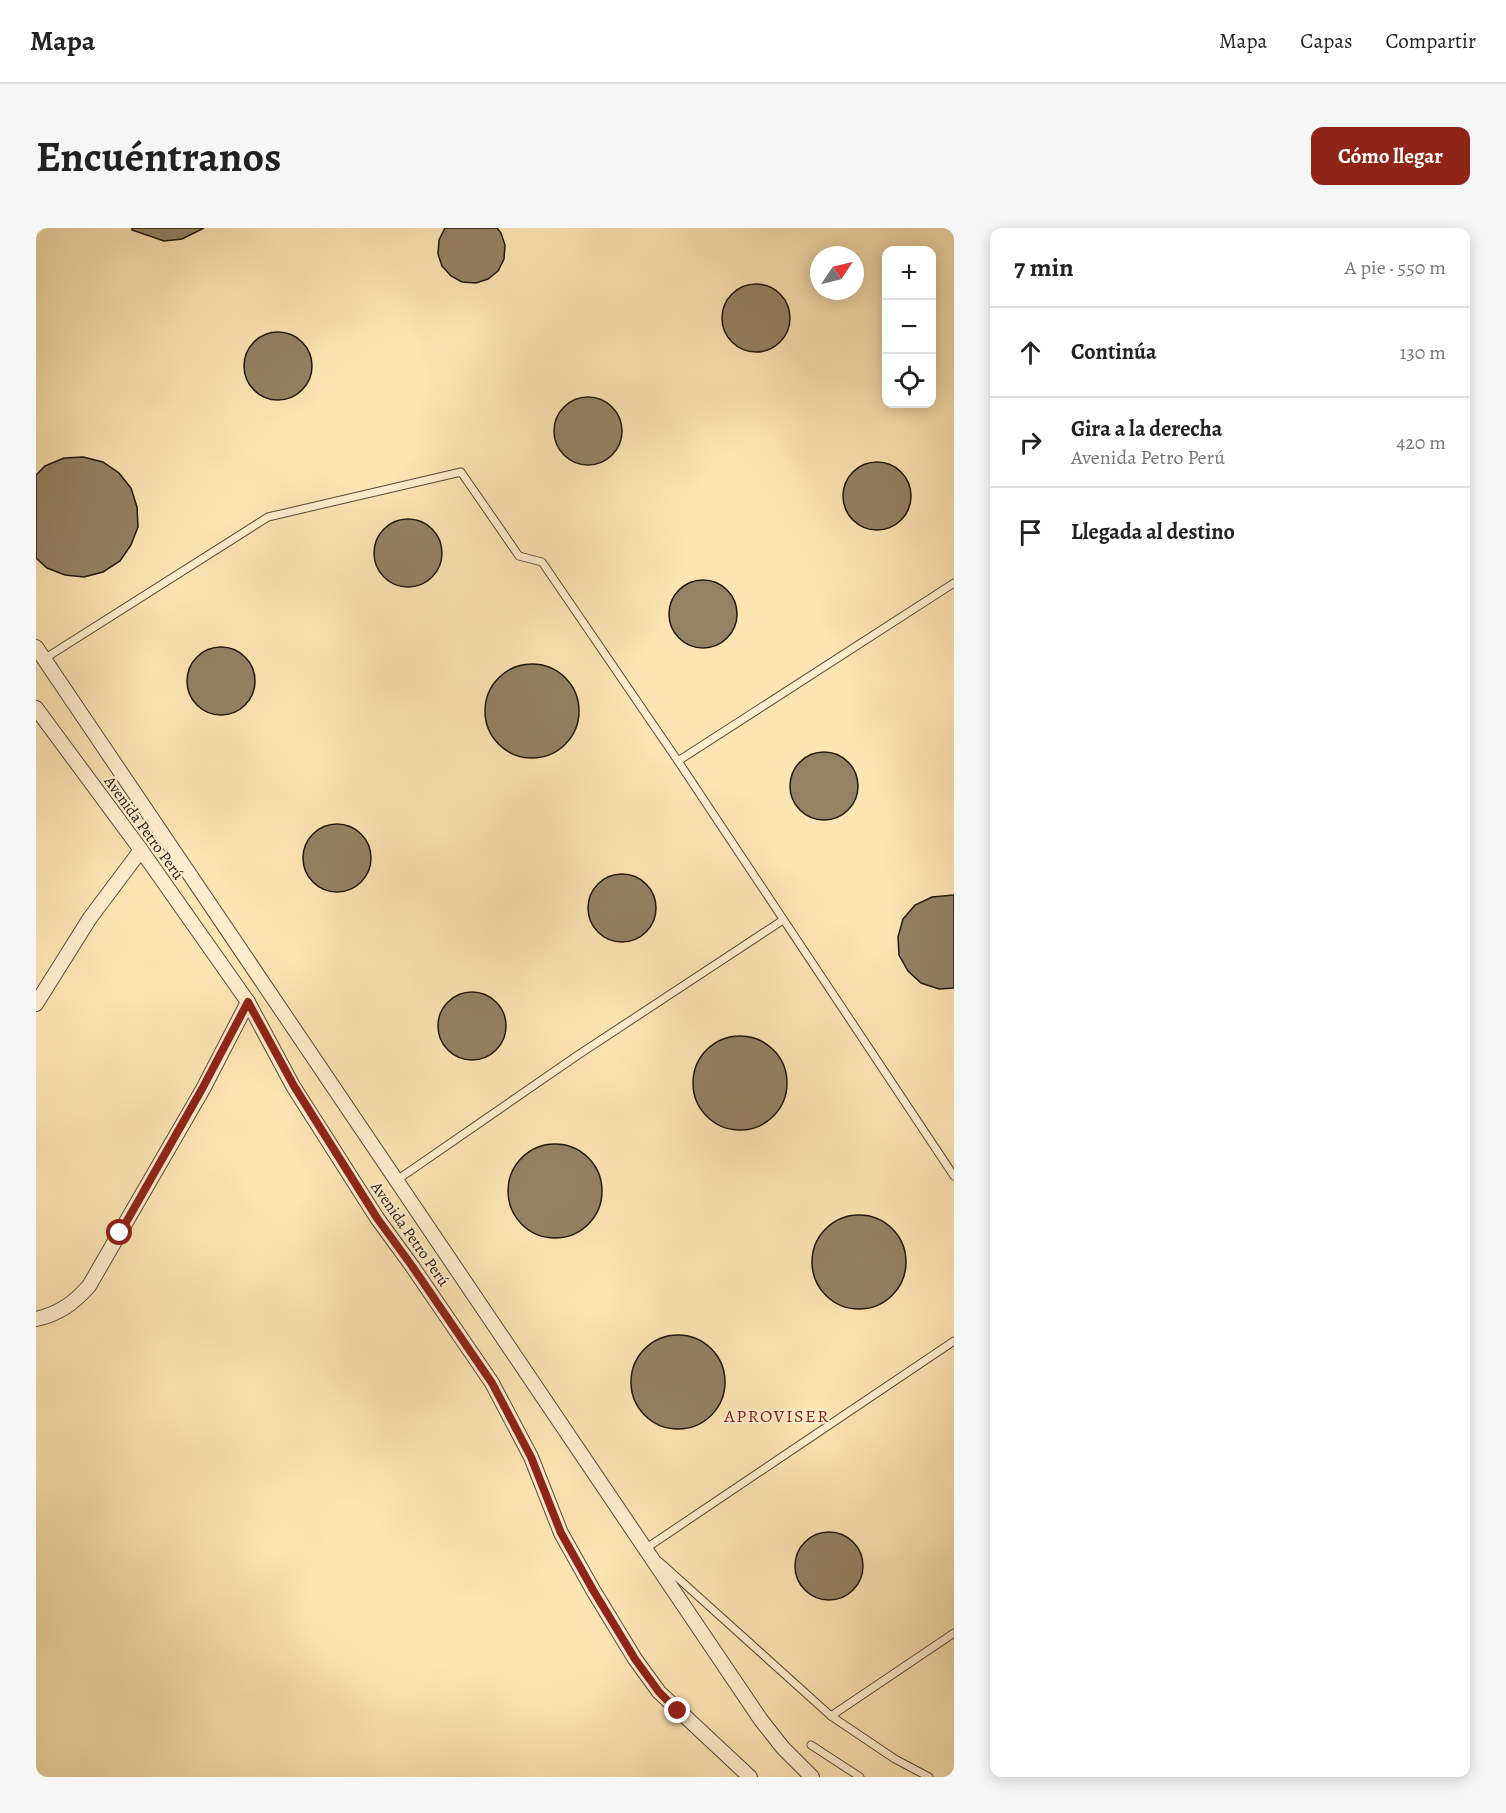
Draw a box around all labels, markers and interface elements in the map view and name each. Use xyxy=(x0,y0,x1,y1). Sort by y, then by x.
text: Mapa xyxy=(30,22,95,60)
text: Mapa xyxy=(1219,27,1267,55)
text: Capas xyxy=(1300,27,1353,55)
text: Compartir xyxy=(1386,27,1476,55)
button: Cómo llegar xyxy=(1311,127,1470,185)
text: Encuéntranos xyxy=(36,128,281,185)
north arrow xyxy=(810,246,864,300)
map controls xyxy=(882,246,936,408)
button: + xyxy=(882,246,936,300)
text: 7 min xyxy=(1014,250,1074,285)
text: A pie · 550 m xyxy=(1345,254,1446,281)
button: − xyxy=(882,300,936,354)
icon: ahead xyxy=(1014,336,1047,369)
text: Continúa xyxy=(1071,337,1157,367)
text: 130 m xyxy=(1400,339,1446,366)
button: locate xyxy=(882,354,936,408)
text: Gira a la derecha xyxy=(1071,414,1222,444)
icon: right xyxy=(1014,426,1047,459)
text: 420 m xyxy=(1396,429,1446,456)
text: Avenida Petro Perú xyxy=(1071,444,1225,471)
icon: arrive xyxy=(1014,516,1047,549)
text: Llegada al destino xyxy=(1071,517,1235,547)
street label: Avenida Petro Perú xyxy=(98,771,189,885)
street label: Avenida Petro Perú xyxy=(365,1176,455,1291)
route start xyxy=(106,1219,132,1245)
district label: APROVISER xyxy=(723,1404,830,1428)
route end xyxy=(664,1697,690,1723)

